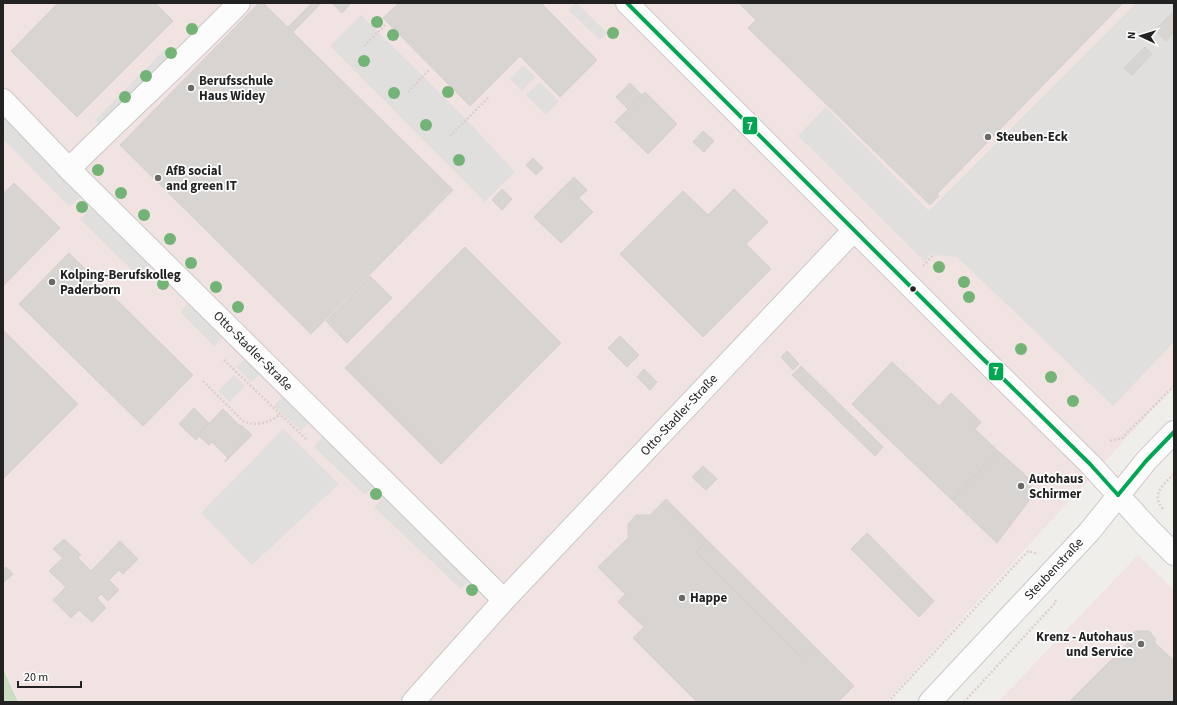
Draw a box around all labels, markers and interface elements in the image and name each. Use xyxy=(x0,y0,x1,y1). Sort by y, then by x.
north arrow xyxy=(1121,16,1161,56)
text: N xyxy=(1124,31,1139,40)
place label: Berufsschule Haus Widey xyxy=(199,72,274,105)
marker: Berufsschule Haus Widey xyxy=(186,83,196,93)
line badge: 7 xyxy=(742,116,758,135)
text: 7 xyxy=(747,119,753,134)
place label: Steuben-Eck xyxy=(996,128,1069,146)
marker: Steuben-Eck xyxy=(983,132,993,142)
place label: AfB social and green IT xyxy=(165,162,237,195)
marker: AfB social and green IT xyxy=(153,173,163,183)
place label: Kolping-Berufskolleg Paderborn xyxy=(60,266,181,299)
marker: Kolping-Berufskolleg Paderborn xyxy=(47,277,57,287)
unlabelled marker xyxy=(908,284,918,294)
street label: Otto-Stadler-Straße xyxy=(209,307,297,395)
line badge: 7 xyxy=(988,362,1004,381)
text: 7 xyxy=(993,364,999,379)
street label: Otto-Stadler-Straße xyxy=(636,370,722,460)
place label: Autohaus Schirmer xyxy=(1028,470,1083,503)
marker: Autohaus Schirmer xyxy=(1016,481,1026,491)
street label: Steubenstraße xyxy=(1020,534,1088,604)
place label: Happe xyxy=(690,589,728,607)
marker: Happe xyxy=(677,593,687,603)
place label: Krenz - Autohaus und Service xyxy=(1036,628,1133,661)
marker: Krenz - Autohaus und Service xyxy=(1136,639,1146,649)
scale bar xyxy=(18,663,81,689)
text: 20 m xyxy=(24,669,48,686)

